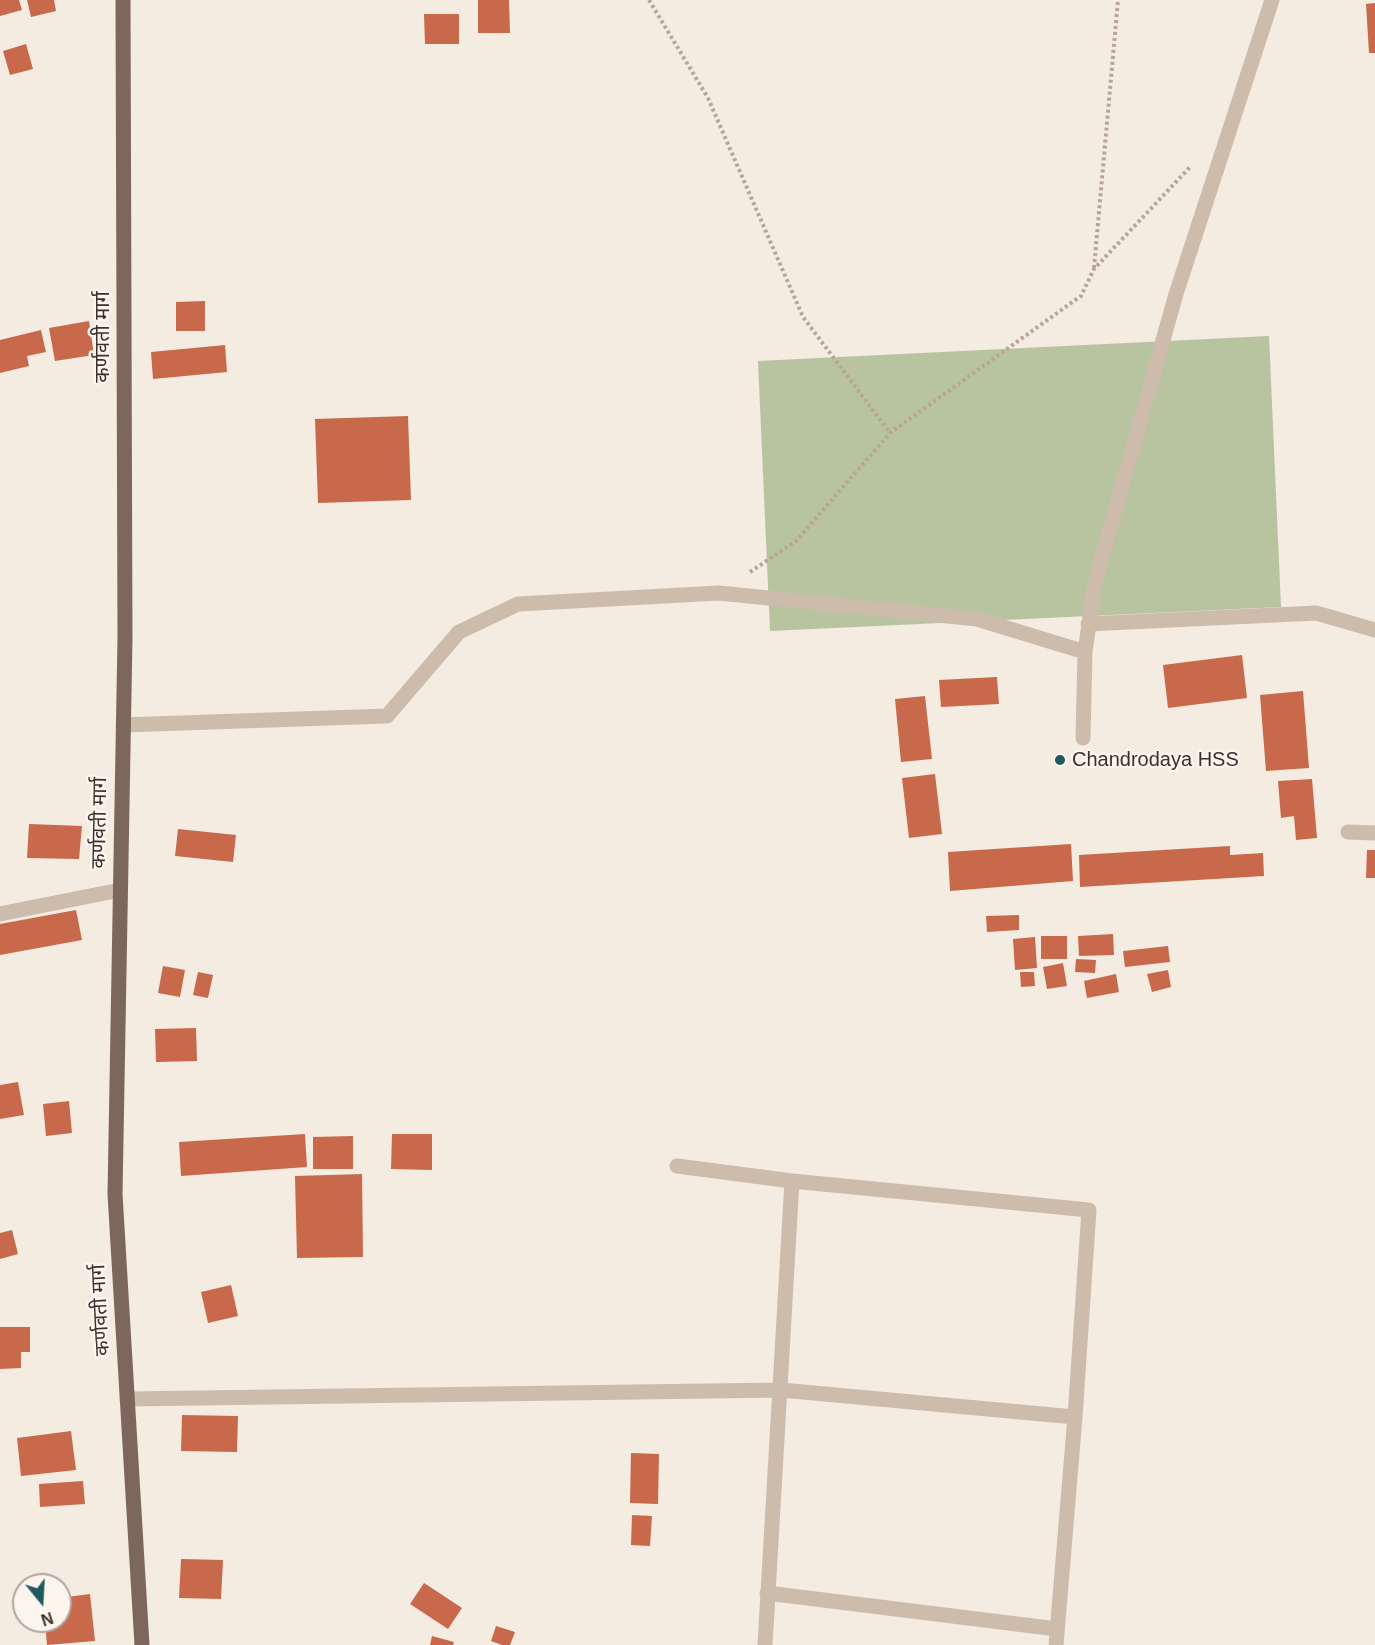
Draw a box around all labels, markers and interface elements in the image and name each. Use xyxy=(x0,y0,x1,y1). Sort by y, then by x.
street label: कर्णवती मार्ग xyxy=(91,291,115,383)
place label: Chandrodaya HSS xyxy=(1072,748,1239,772)
marker: Chandrodaya HSS xyxy=(1053,753,1067,767)
street label: कर्णवती मार्ग xyxy=(87,777,113,869)
street label: कर्णवती मार्ग xyxy=(87,1264,115,1356)
north arrow xyxy=(12,1573,72,1633)
text: N xyxy=(39,1609,55,1629)

